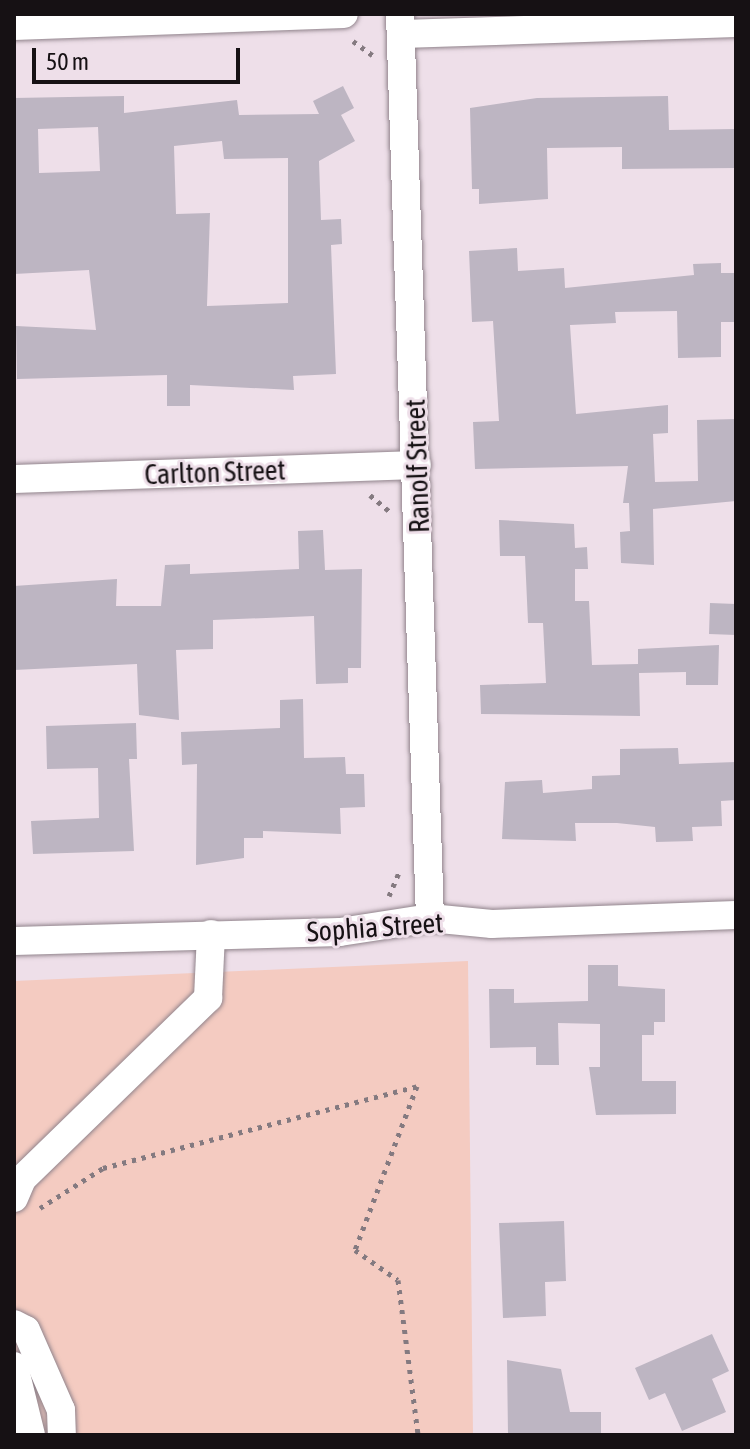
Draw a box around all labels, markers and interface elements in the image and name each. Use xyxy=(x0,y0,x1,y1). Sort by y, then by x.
scale bar xyxy=(36,32,244,82)
text: 50 m xyxy=(46,48,89,75)
street label: Ranolf Street xyxy=(398,398,436,534)
street label: Carlton Street xyxy=(144,453,286,491)
street label: Sophia Street xyxy=(306,905,444,949)

